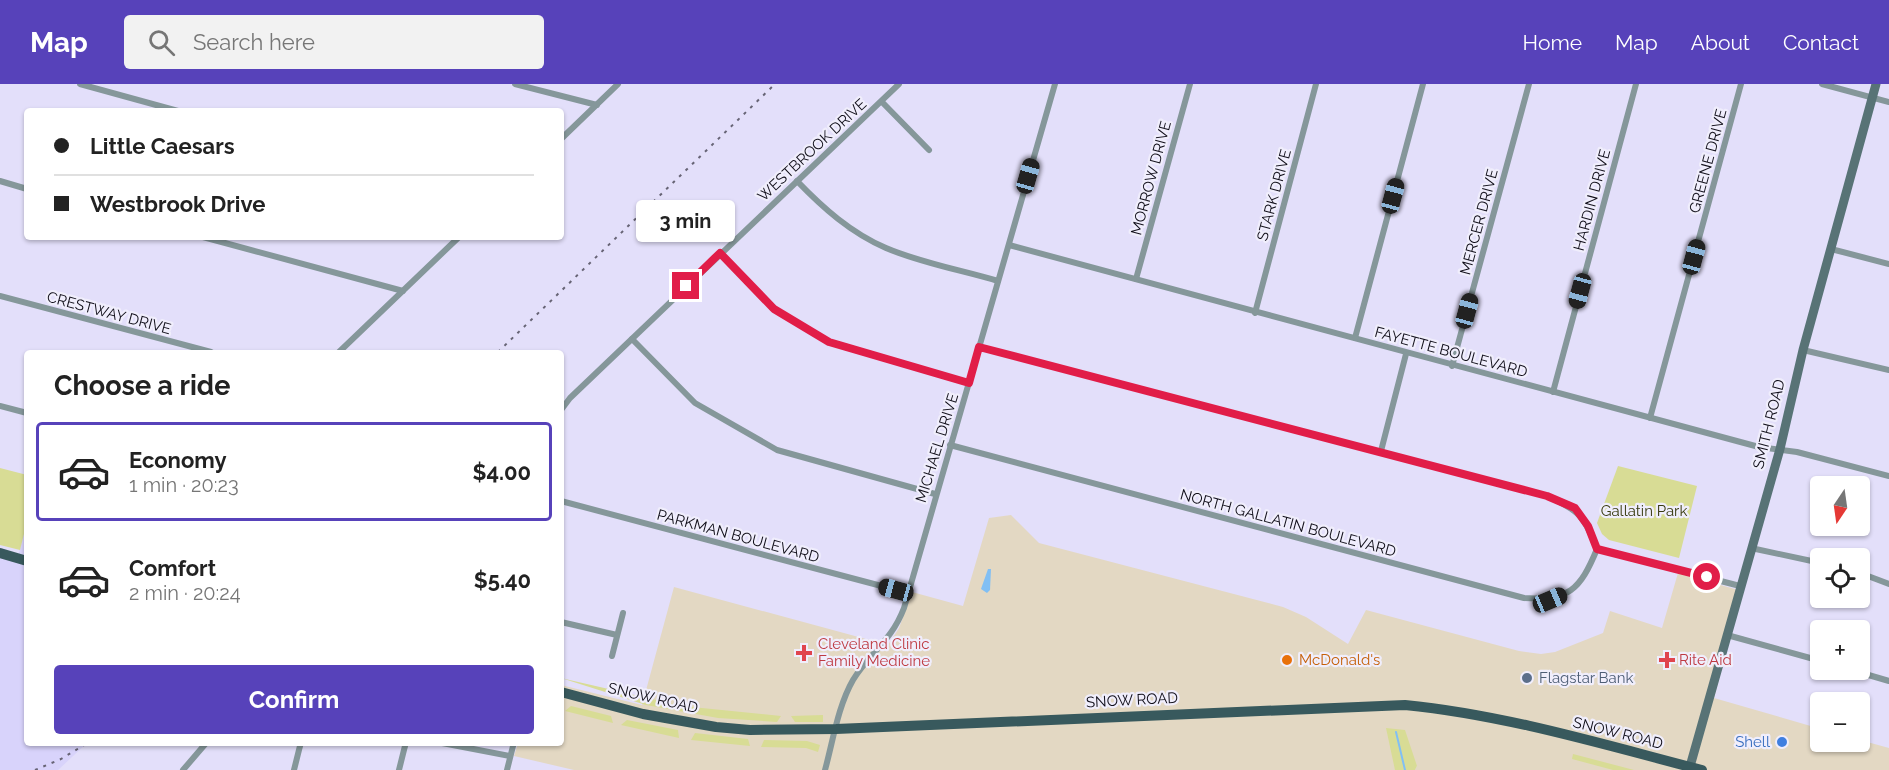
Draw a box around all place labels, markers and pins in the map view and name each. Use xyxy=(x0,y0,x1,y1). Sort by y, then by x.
place label: Cleveland Clinic Family Medicine xyxy=(818,635,930,670)
marker: Cleveland Clinic Family Medicine xyxy=(795,644,813,662)
place label: McDonald's xyxy=(1299,651,1380,669)
place label: Rite Aid xyxy=(1679,651,1732,669)
marker: McDonald's xyxy=(1280,653,1294,667)
marker: Rite Aid xyxy=(1660,653,1674,667)
place label: Flagstar Bank xyxy=(1539,669,1633,687)
marker: Flagstar Bank xyxy=(1520,671,1534,685)
place label: Shell xyxy=(1735,733,1771,751)
marker: Shell xyxy=(1775,735,1789,749)

